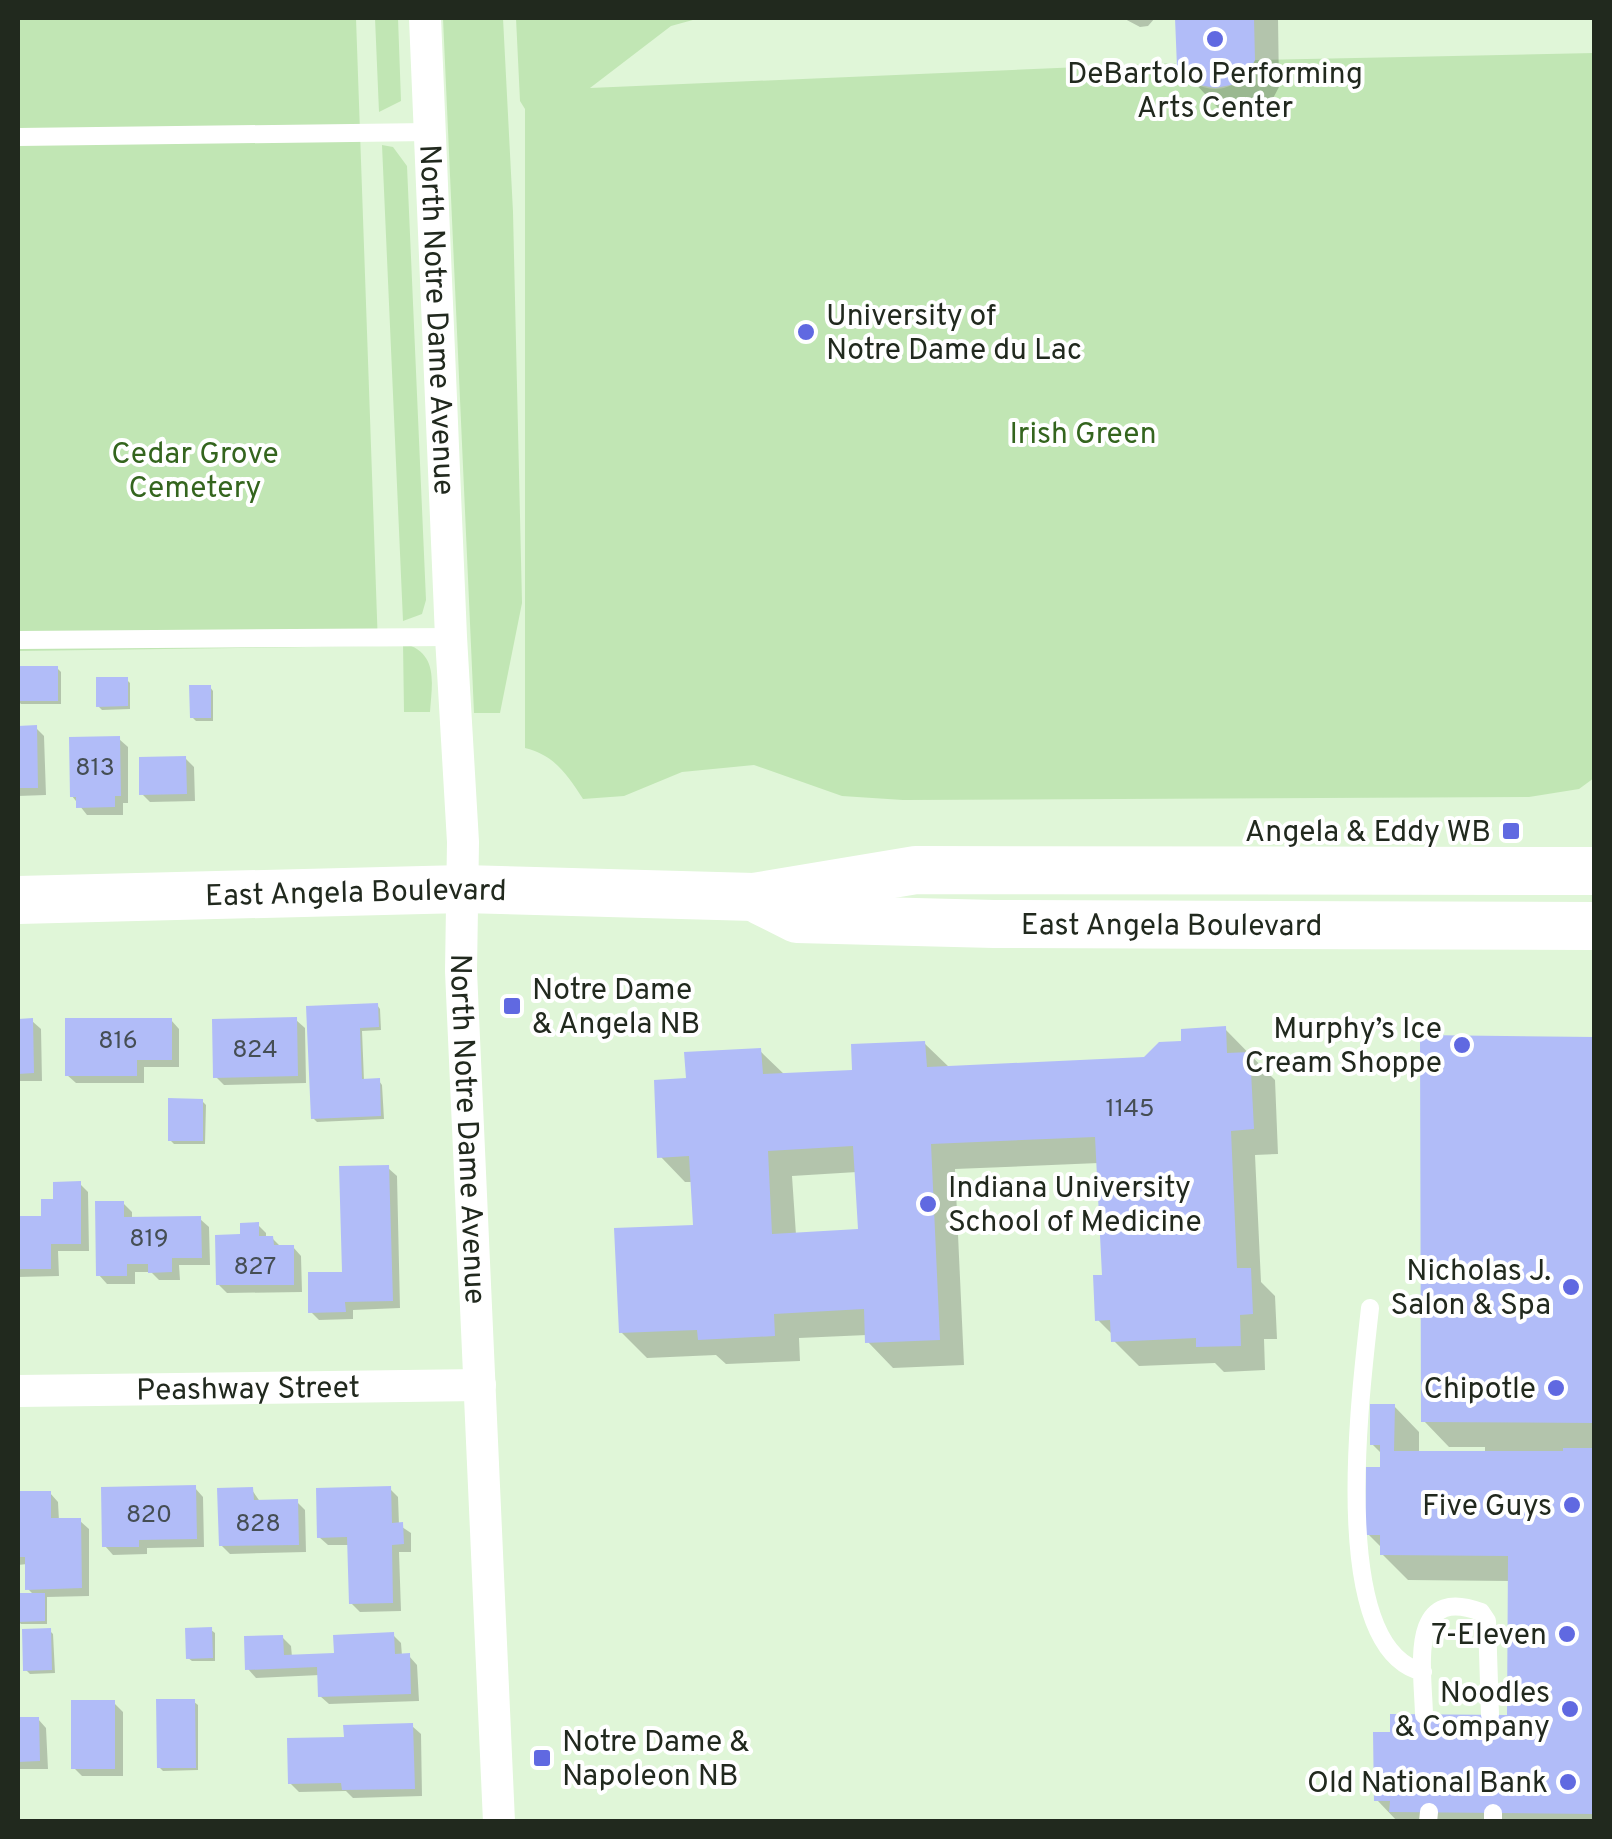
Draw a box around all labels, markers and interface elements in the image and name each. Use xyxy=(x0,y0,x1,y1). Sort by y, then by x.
marker: DeBartolo Performing Arts Center xyxy=(1204,28,1226,50)
place label: DeBartolo Performing Arts Center xyxy=(1067,57,1363,128)
street label: North Notre Dame Avenue xyxy=(409,144,461,496)
place label: University of Notre Dame du Lac xyxy=(826,299,1082,370)
marker: University of Notre Dame du Lac xyxy=(795,321,817,343)
park label: Irish Green xyxy=(1009,417,1157,454)
park label: Cedar Grove Cemetery xyxy=(111,437,279,508)
house number: 813 xyxy=(75,753,115,785)
place label: Angela & Eddy WB xyxy=(1245,815,1491,852)
marker: Angela & Eddy WB xyxy=(1500,820,1522,842)
street label: East Angela Boulevard xyxy=(205,873,507,916)
street label: East Angela Boulevard xyxy=(1021,908,1323,946)
street label: North Notre Dame Avenue xyxy=(440,953,492,1305)
place label: Notre Dame & Angela NB xyxy=(532,973,700,1044)
marker: Notre Dame & Angela NB xyxy=(501,995,523,1017)
place label: Murphy’s Ice Cream Shoppe xyxy=(1245,1012,1442,1083)
house number: 816 xyxy=(98,1026,138,1058)
marker: Murphy’s Ice Cream Shoppe xyxy=(1451,1034,1473,1056)
house number: 824 xyxy=(232,1035,278,1067)
house number: 1145 xyxy=(1105,1094,1155,1126)
place label: Indiana University School of Medicine xyxy=(948,1171,1202,1242)
marker: Indiana University School of Medicine xyxy=(917,1193,939,1215)
house number: 819 xyxy=(129,1224,169,1256)
house number: 827 xyxy=(234,1252,276,1284)
place label: Nicholas J. Salon & Spa xyxy=(1390,1254,1551,1325)
marker: Nicholas J. Salon & Spa xyxy=(1560,1276,1582,1298)
street label: Peashway Street xyxy=(136,1371,360,1410)
place label: Chipotle xyxy=(1423,1372,1536,1409)
marker: Chipotle xyxy=(1545,1377,1567,1399)
place label: Five Guys xyxy=(1422,1489,1552,1526)
marker: Five Guys xyxy=(1561,1494,1583,1516)
house number: 820 xyxy=(126,1500,172,1532)
house number: 828 xyxy=(235,1509,281,1541)
place label: 7-Eleven xyxy=(1431,1618,1547,1655)
marker: 7-Eleven xyxy=(1556,1623,1578,1645)
place label: Noodles & Company xyxy=(1394,1676,1550,1747)
marker: Noodles & Company xyxy=(1559,1698,1581,1720)
place label: Notre Dame & Napoleon NB xyxy=(562,1725,749,1796)
marker: Notre Dame & Napoleon NB xyxy=(531,1747,553,1769)
place label: Old National Bank xyxy=(1307,1766,1548,1803)
marker: Old National Bank xyxy=(1557,1771,1579,1793)

